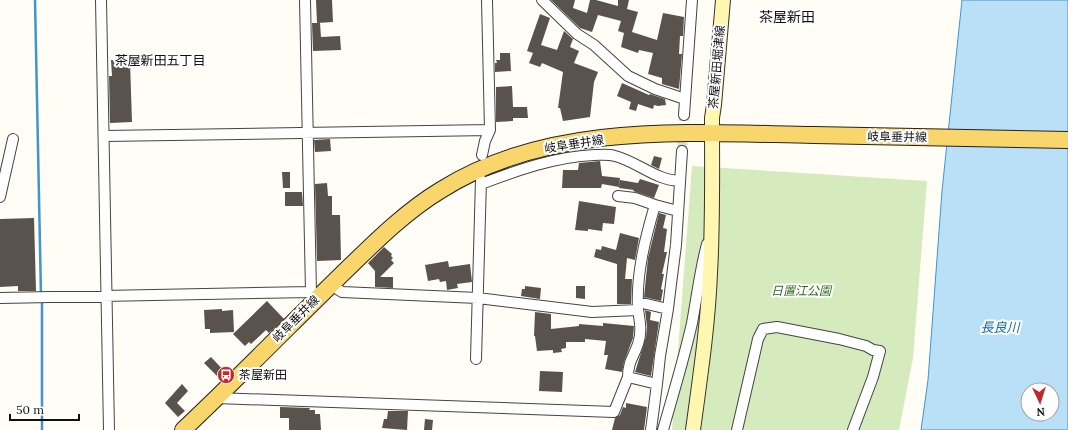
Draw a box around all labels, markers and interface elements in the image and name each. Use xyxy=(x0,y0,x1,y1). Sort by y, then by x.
district label: 茶屋新田 xyxy=(759,8,815,26)
street label: 茶屋新田堀津線 xyxy=(705,24,728,109)
district label: 茶屋新田五丁目 xyxy=(114,52,206,69)
street label: 岐阜垂井線 xyxy=(867,128,927,145)
street label: 岐阜垂井線 xyxy=(543,131,605,156)
park label: 日置江公園 xyxy=(771,283,833,298)
street label: 岐阜垂井線 xyxy=(269,292,322,345)
water label: 長良川 xyxy=(980,319,1021,336)
bus stop icon: 茶屋新田 xyxy=(216,365,236,385)
place label: 茶屋新田 xyxy=(239,367,287,382)
north arrow xyxy=(1020,382,1060,422)
scale bar xyxy=(10,396,79,422)
text: 50 m xyxy=(16,402,44,417)
text: N xyxy=(1035,405,1045,419)

